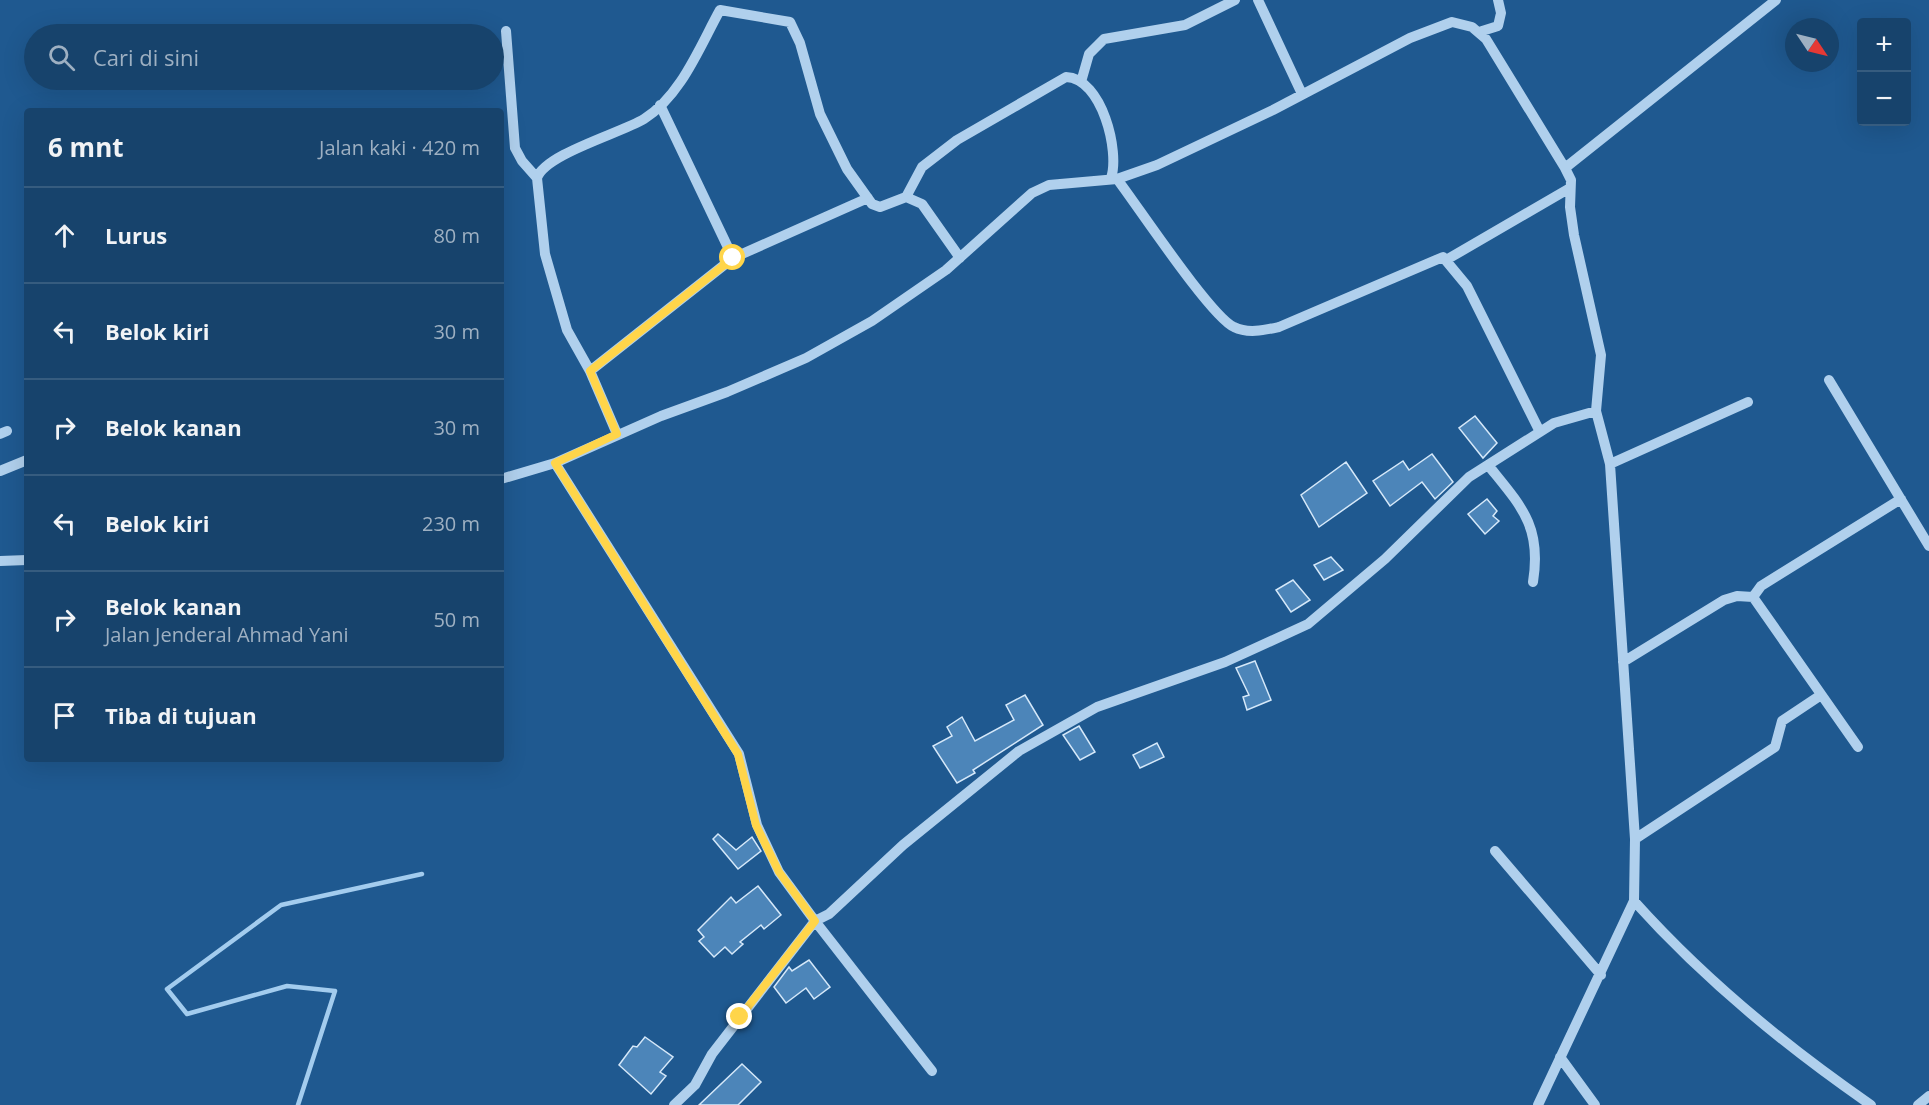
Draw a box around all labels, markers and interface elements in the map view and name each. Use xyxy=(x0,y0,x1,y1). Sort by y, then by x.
north arrow xyxy=(1785,18,1839,72)
map controls xyxy=(1857,18,1911,126)
button: + xyxy=(1857,18,1911,72)
search box xyxy=(24,24,504,90)
icon: search xyxy=(45,41,78,74)
text: Cari di sini xyxy=(93,42,199,72)
button: − xyxy=(1857,72,1911,126)
text: 6 mnt xyxy=(48,129,124,165)
text: Jalan kaki · 420 m xyxy=(319,134,480,161)
icon: ahead xyxy=(48,219,81,252)
text: Lurus xyxy=(105,220,167,250)
text: 80 m xyxy=(433,222,480,249)
route start xyxy=(719,244,745,270)
icon: left xyxy=(48,315,81,348)
text: Belok kiri xyxy=(105,316,210,346)
text: 30 m xyxy=(433,318,480,345)
icon: right xyxy=(48,411,81,444)
text: Belok kanan xyxy=(105,412,242,442)
text: 30 m xyxy=(433,414,480,441)
icon: left xyxy=(48,507,81,540)
text: Belok kiri xyxy=(105,508,210,538)
text: 230 m xyxy=(422,510,480,537)
text: Belok kanan xyxy=(105,591,242,621)
icon: right xyxy=(48,603,81,636)
text: 50 m xyxy=(433,606,480,633)
text: Jalan Jenderal Ahmad Yani xyxy=(105,621,349,648)
icon: arrive xyxy=(48,699,81,732)
text: Tiba di tujuan xyxy=(105,700,257,730)
route end xyxy=(726,1003,752,1029)

